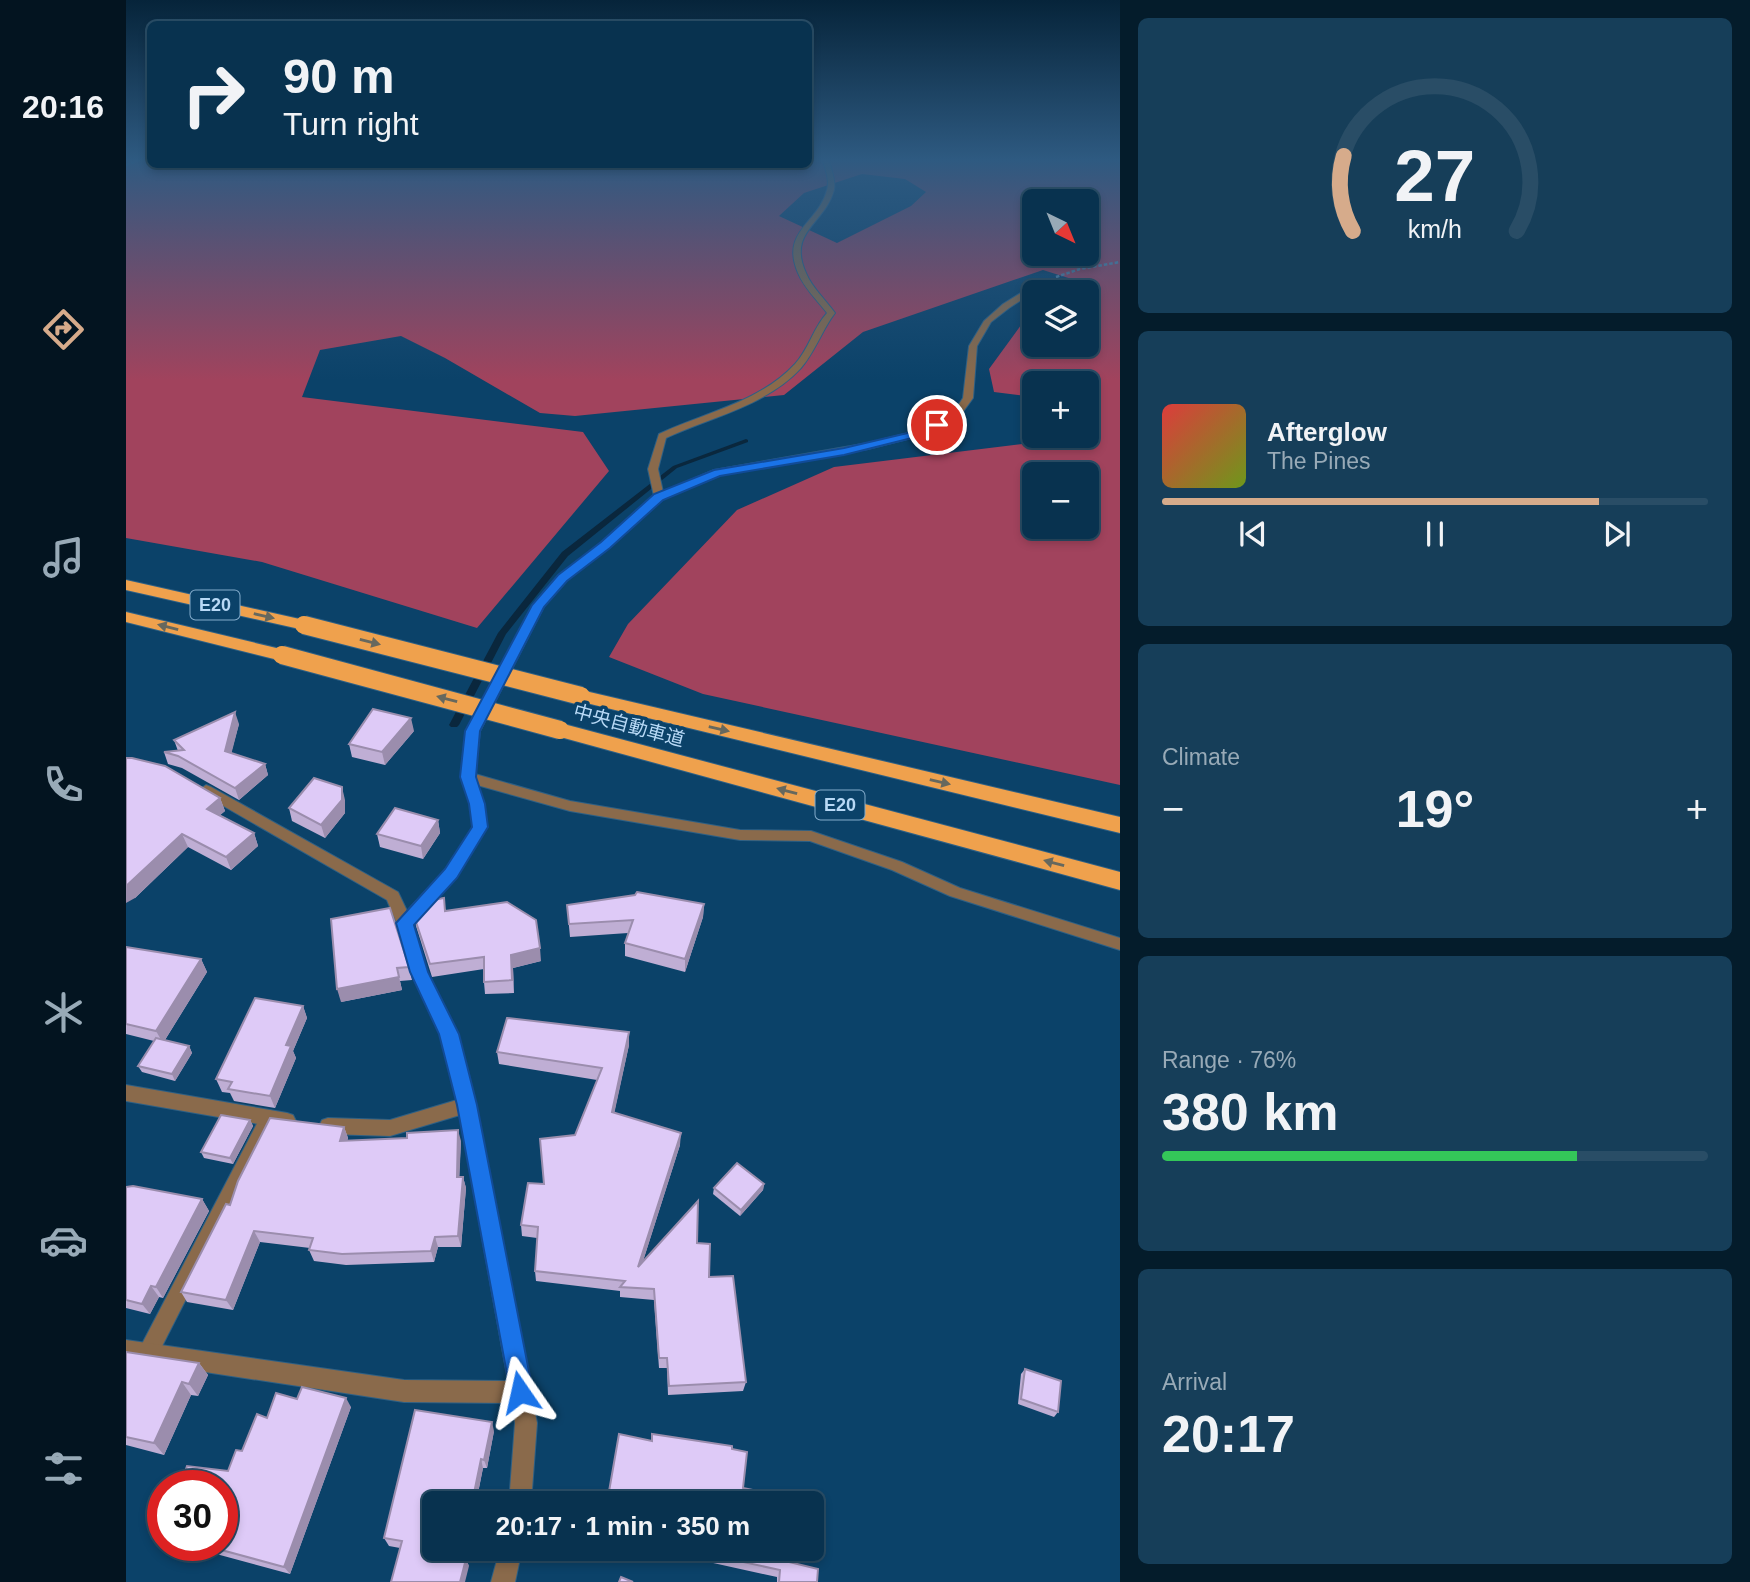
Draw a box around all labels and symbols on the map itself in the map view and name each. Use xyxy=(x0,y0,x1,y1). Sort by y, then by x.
north arrow xyxy=(1022,189,1099,266)
pin xyxy=(907,395,967,455)
road number: E20 xyxy=(190,590,240,620)
one-way arrow xyxy=(253,611,275,622)
one-way arrow xyxy=(157,621,179,632)
one-way arrow xyxy=(360,637,382,648)
one-way arrow xyxy=(435,693,457,704)
street label: 中央自動車道 xyxy=(571,701,687,750)
one-way arrow xyxy=(708,724,730,735)
one-way arrow xyxy=(929,777,951,788)
one-way arrow xyxy=(776,785,798,796)
road number: E20 xyxy=(816,790,864,820)
one-way arrow xyxy=(1043,857,1065,868)
position arrow xyxy=(483,1355,557,1429)
speed limit sign: 30 xyxy=(147,1470,238,1561)

